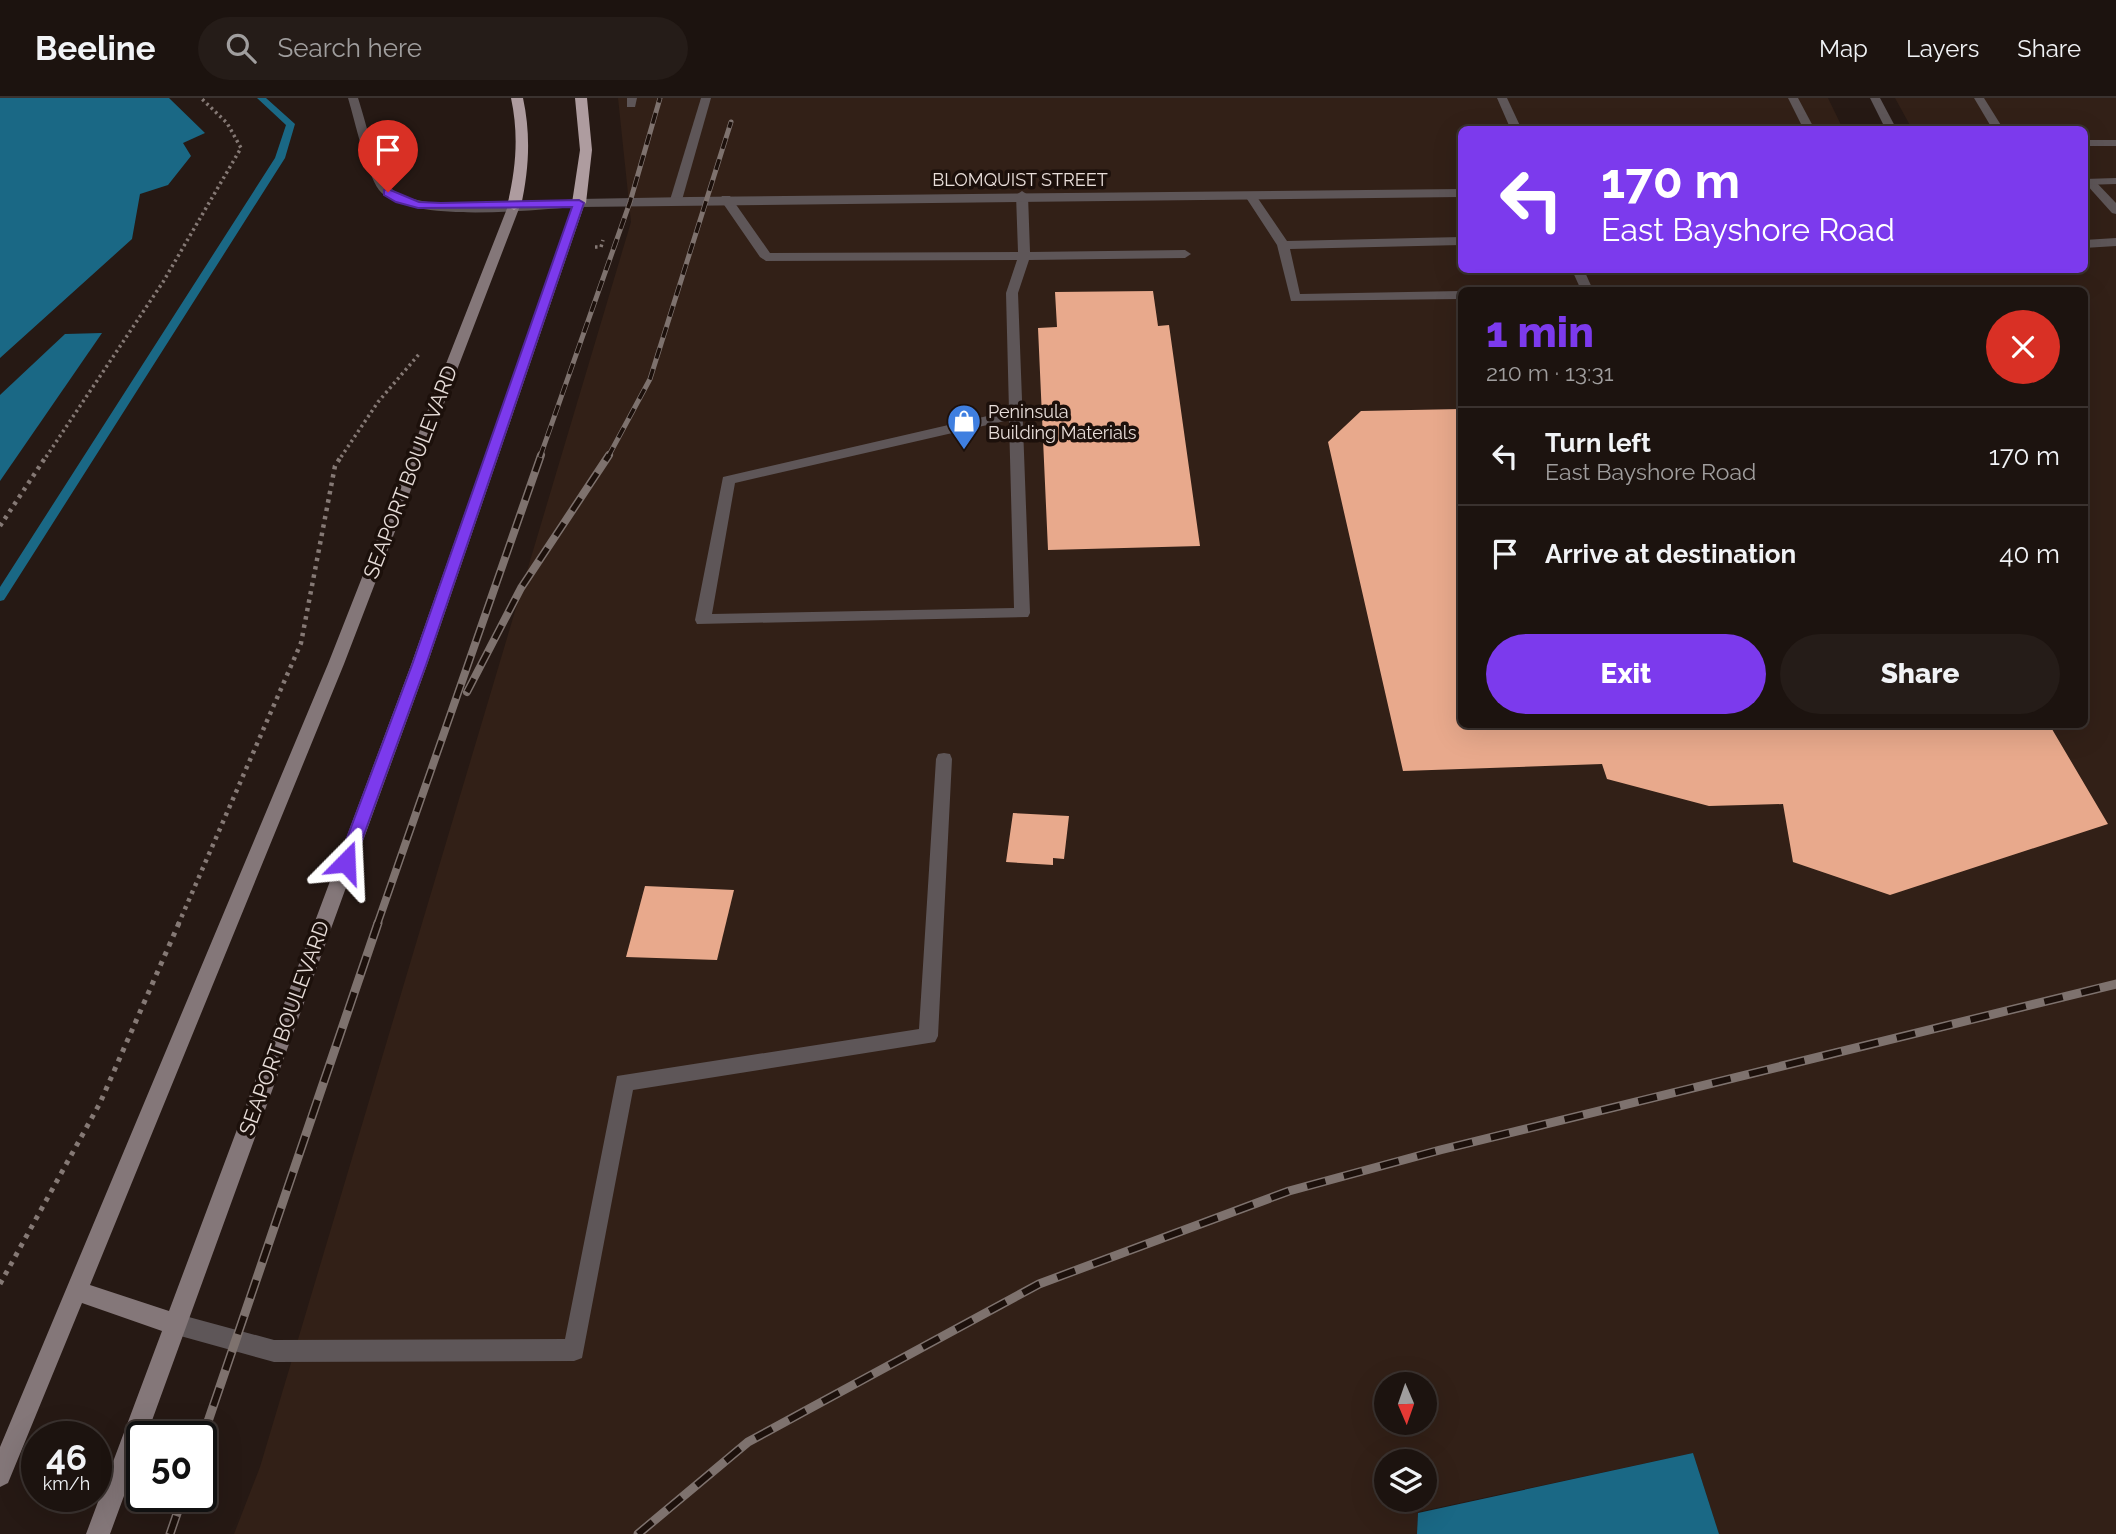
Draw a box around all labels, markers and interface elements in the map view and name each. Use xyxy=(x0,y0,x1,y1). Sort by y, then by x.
search box xyxy=(198,17,688,80)
text: Beeline xyxy=(35,29,156,68)
icon: search xyxy=(222,29,260,67)
text: Search here xyxy=(278,33,422,63)
text: Map xyxy=(1819,34,1868,63)
text: Layers xyxy=(1906,34,1979,63)
text: Share xyxy=(2017,34,2081,63)
pin xyxy=(358,120,418,192)
icon: arrive xyxy=(369,131,407,169)
text: 170 m xyxy=(1601,152,1740,209)
icon: left xyxy=(1486,154,1577,245)
street label: BLOMQUIST STREET xyxy=(932,169,1108,190)
text: East Bayshore Road xyxy=(1601,211,1895,248)
text: 1 min xyxy=(1486,308,1594,357)
button: close xyxy=(1986,310,2060,384)
text: 210 m · 13:31 xyxy=(1486,359,1614,386)
street label: SEAPORT BOULEVARD xyxy=(358,362,462,582)
place label: Peninsula Building Materials xyxy=(988,401,1137,443)
shop icon: Peninsula Building Materials xyxy=(945,402,983,451)
text: Turn left xyxy=(1545,428,1651,458)
icon: left xyxy=(1486,437,1524,475)
text: 170 m xyxy=(1989,441,2060,471)
text: East Bayshore Road xyxy=(1545,458,1756,485)
icon: arrive xyxy=(1486,535,1524,573)
text: Arrive at destination xyxy=(1545,539,1796,569)
text: 40 m xyxy=(1999,539,2060,569)
button: Exit xyxy=(1486,634,1766,714)
button: Share xyxy=(1780,634,2060,714)
position arrow xyxy=(309,825,383,899)
street label: SEAPORT BOULEVARD xyxy=(234,917,334,1139)
north arrow xyxy=(1374,1372,1437,1435)
map controls xyxy=(1374,1372,1437,1512)
speed limit sign: 50 xyxy=(126,1421,217,1512)
text: 46 xyxy=(46,1437,87,1478)
button: layers xyxy=(1374,1449,1437,1512)
text: km/h xyxy=(43,1473,90,1494)

